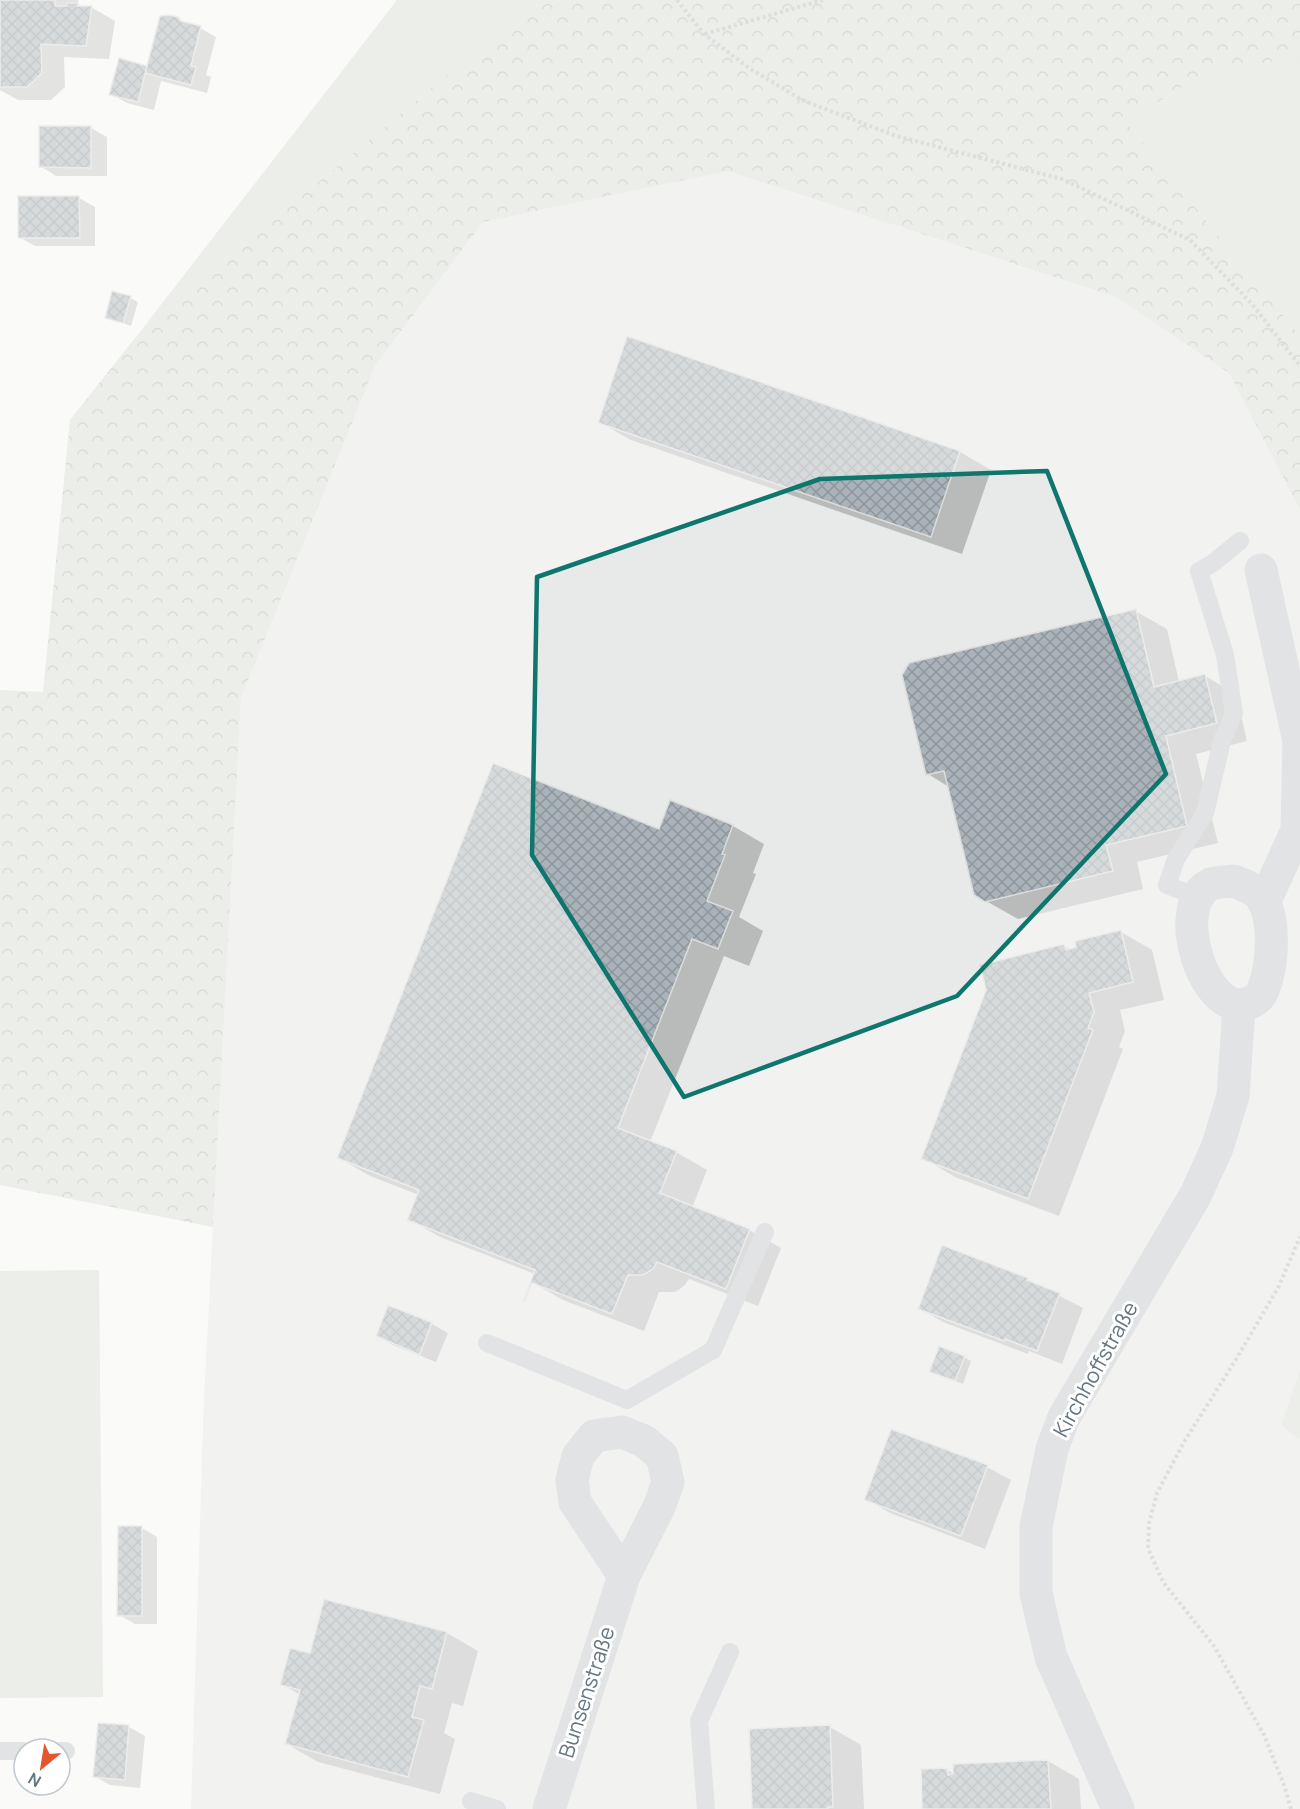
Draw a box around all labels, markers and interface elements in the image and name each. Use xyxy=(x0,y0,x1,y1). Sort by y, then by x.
street label: Kirchhoffstraße xyxy=(1046,1296,1144,1442)
street label: Bunsenstraße xyxy=(552,1623,620,1761)
north arrow xyxy=(12,1737,72,1797)
text: N xyxy=(24,1768,45,1792)

